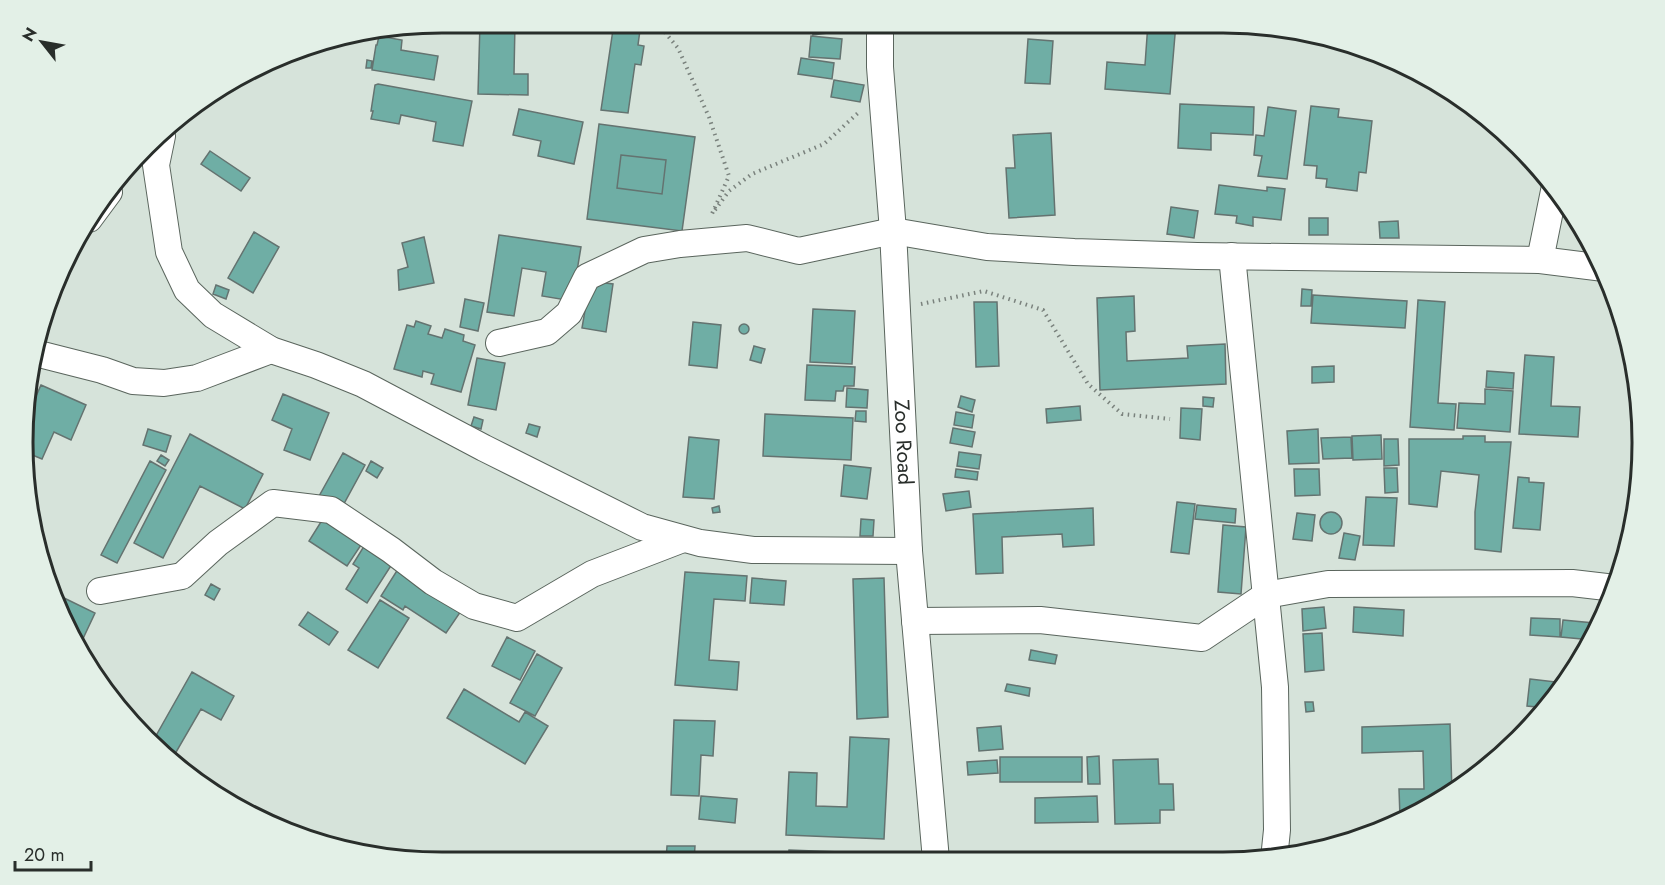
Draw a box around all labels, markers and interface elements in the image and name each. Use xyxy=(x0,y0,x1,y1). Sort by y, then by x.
north arrow xyxy=(12,12,72,72)
text: N xyxy=(16,23,43,46)
street label: Zoo Road xyxy=(886,399,921,486)
scale bar xyxy=(15,834,92,872)
text: 20 m xyxy=(24,842,64,868)

